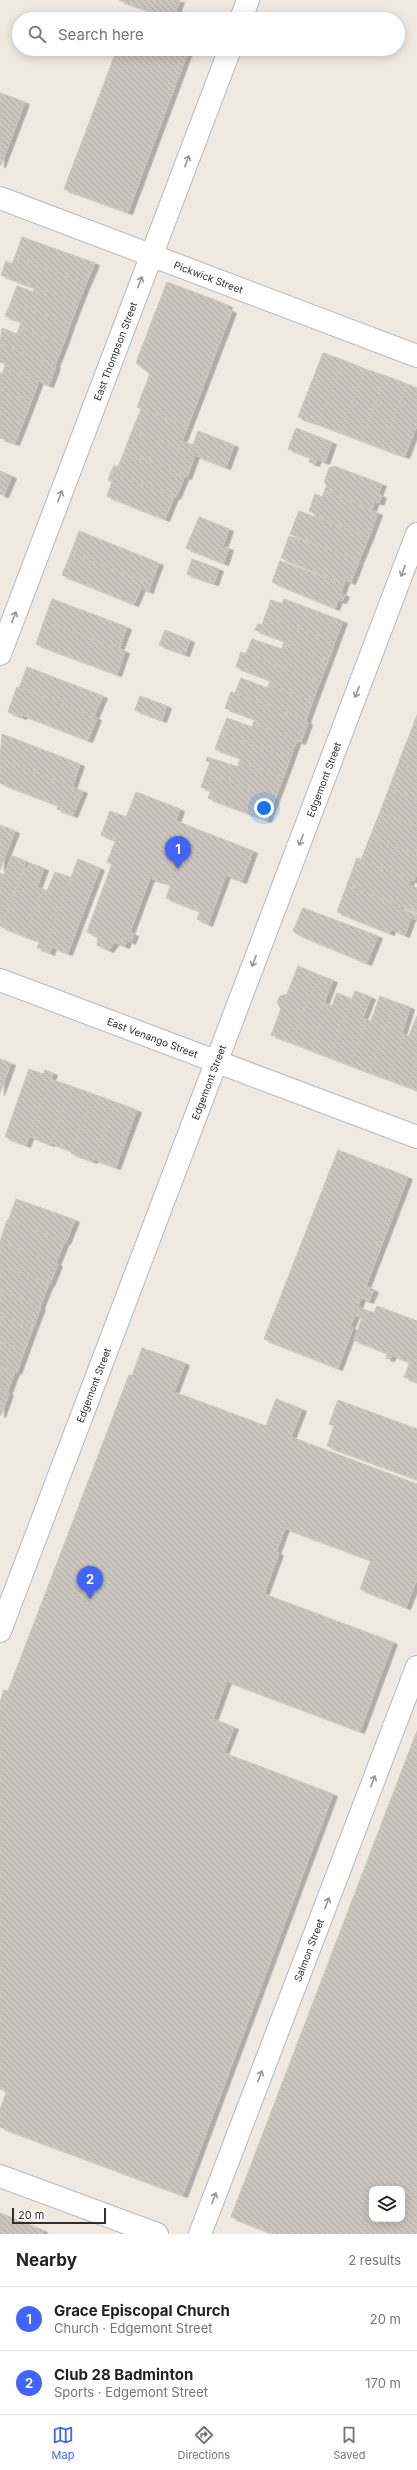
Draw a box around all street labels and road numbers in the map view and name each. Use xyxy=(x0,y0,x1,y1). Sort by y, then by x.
street label: Pickwick Street xyxy=(172,258,245,296)
street label: East Thompson Street xyxy=(91,299,140,402)
street label: Edgemont Street xyxy=(304,740,344,819)
street label: East Venango Street xyxy=(106,1015,200,1060)
street label: Edgemont Street xyxy=(189,1042,229,1121)
street label: Edgemont Street xyxy=(74,1345,113,1424)
street label: Salmon Street xyxy=(291,1916,326,1983)

